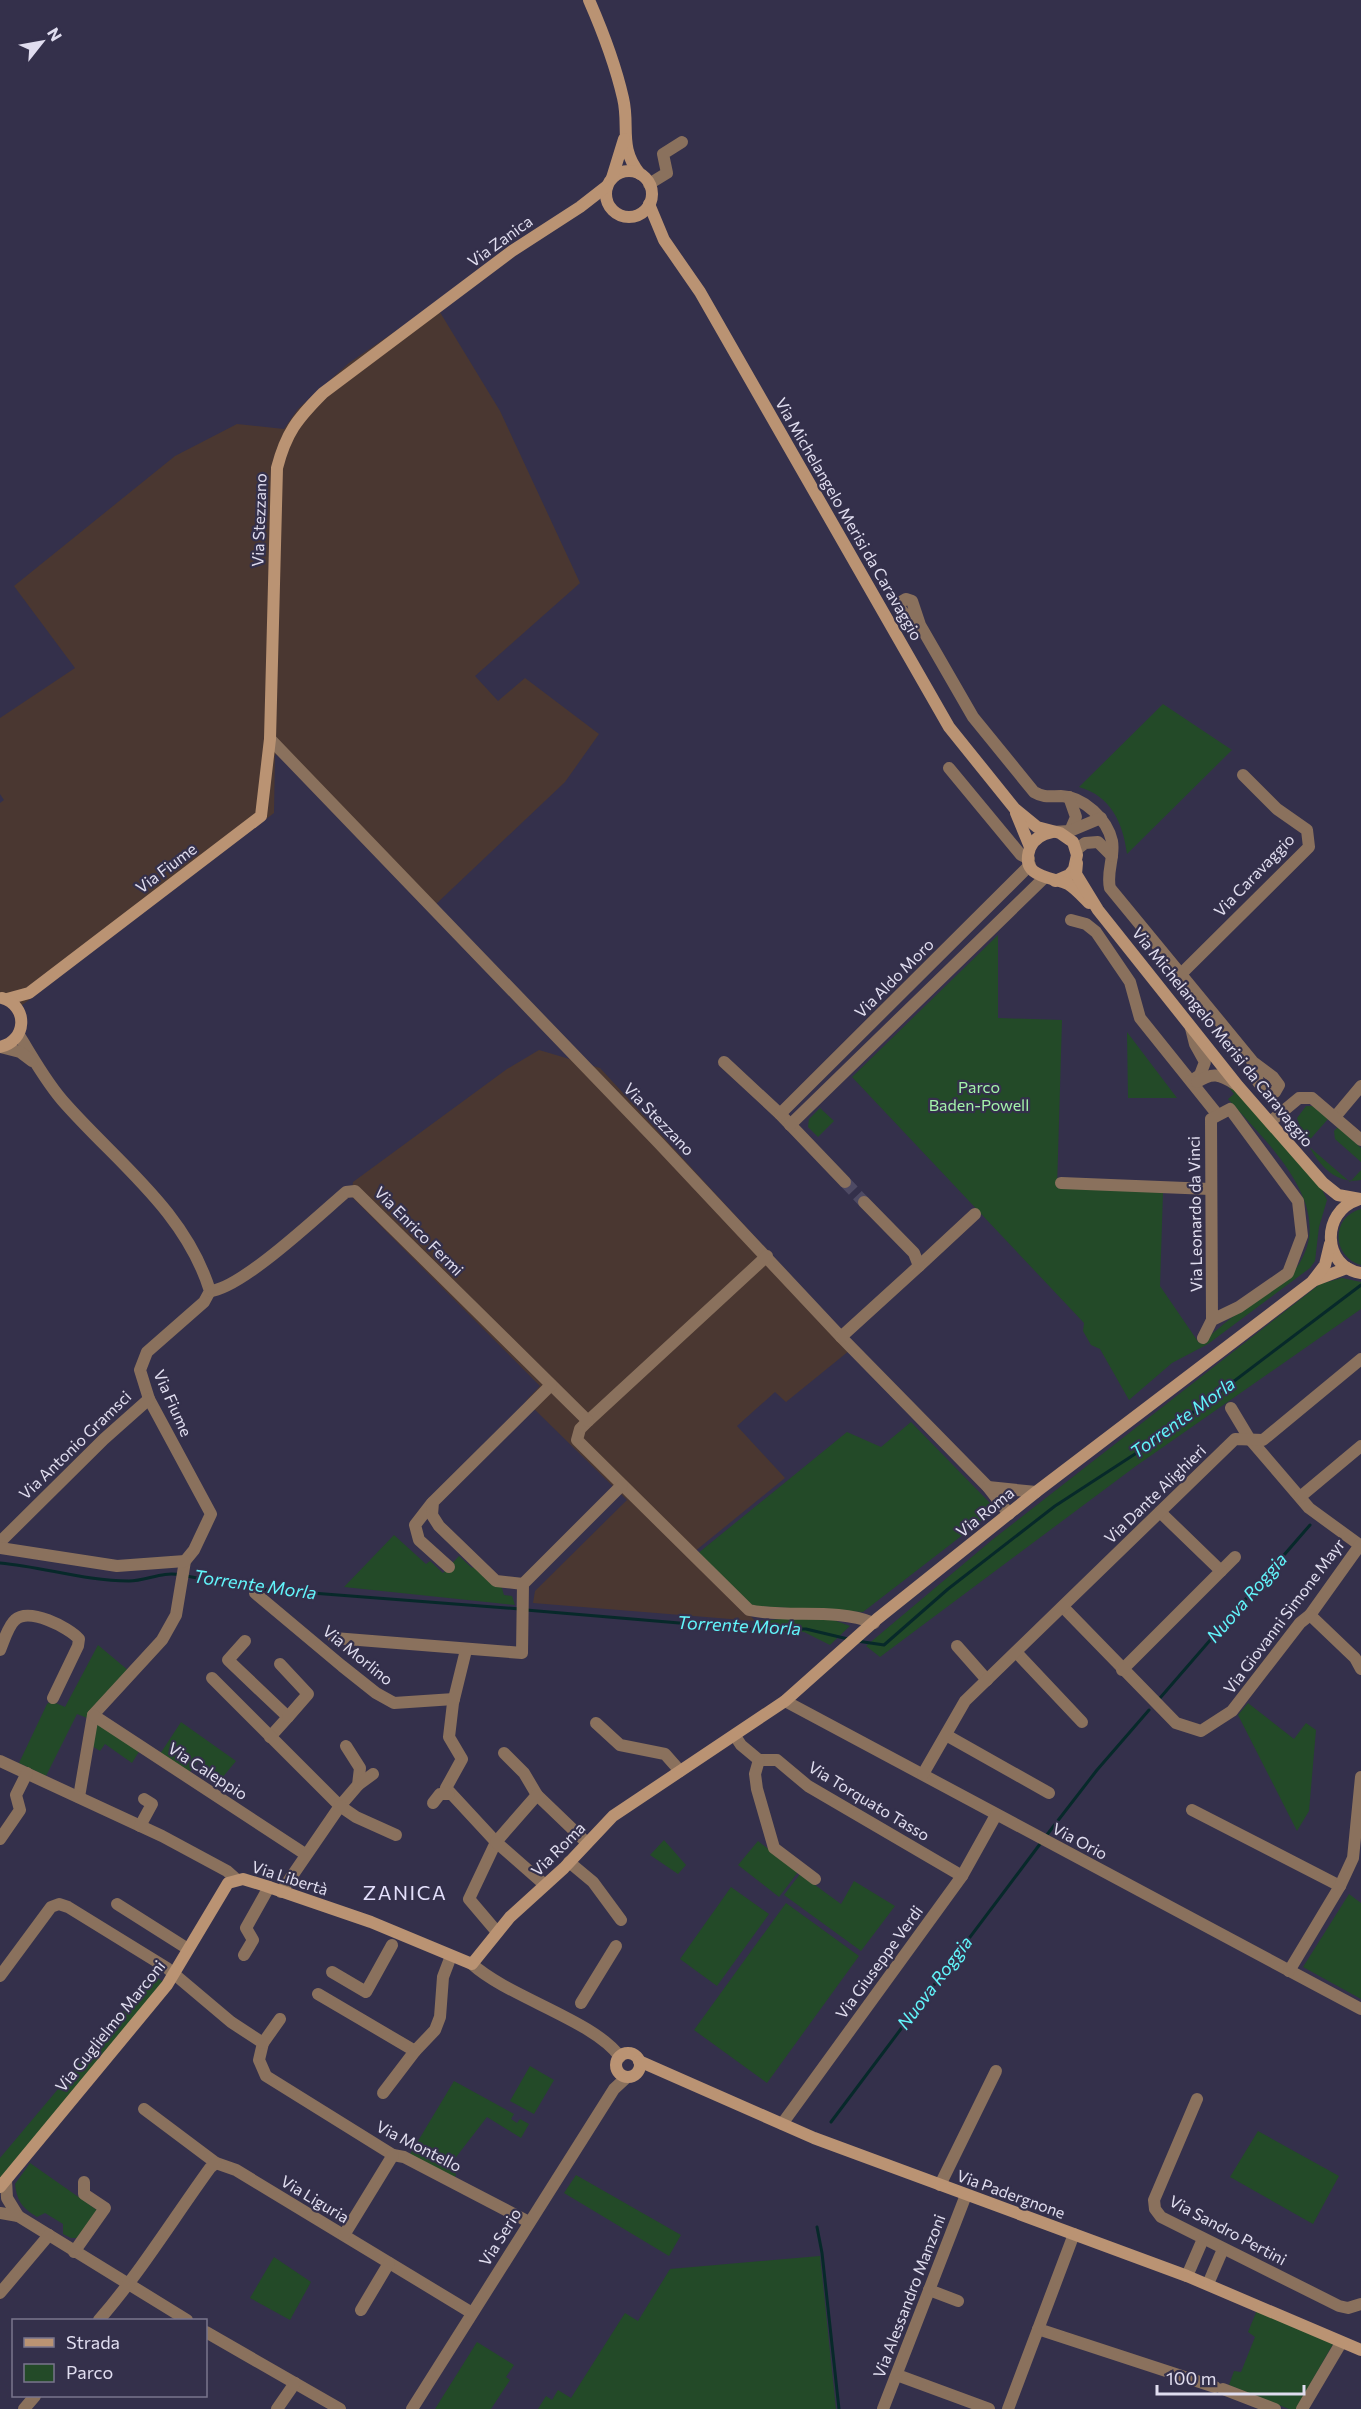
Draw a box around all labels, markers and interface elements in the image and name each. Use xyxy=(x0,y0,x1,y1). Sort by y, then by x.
north arrow xyxy=(12,12,72,72)
text: N xyxy=(44,24,67,44)
street label: Via Zanica xyxy=(464,211,536,270)
street label: Via Michelangelo Merisi da Caravaggio xyxy=(772,394,927,644)
street label: Via Stezzano xyxy=(247,473,270,567)
street label: Via Caravaggio xyxy=(1209,829,1298,920)
street label: Via Fiume xyxy=(132,839,200,897)
street label: Via Michelangelo Merisi da Caravaggio xyxy=(1129,923,1318,1150)
street label: Via Aldo Moro xyxy=(850,934,937,1021)
park label: Parco Baden-Powell xyxy=(929,1077,1029,1114)
street label: Via Stezzano xyxy=(620,1078,699,1159)
street label: Via Leonardo da Vinci xyxy=(1184,1136,1205,1292)
street label: Via Enrico Fermi xyxy=(371,1182,468,1279)
street label: Via Fiume xyxy=(150,1366,197,1439)
water label: Torrente Morla xyxy=(1126,1372,1239,1463)
street label: Via Antonio Gramsci xyxy=(15,1386,135,1503)
street label: Via Dante Alighieri xyxy=(1100,1440,1209,1547)
street label: Via Roma xyxy=(952,1483,1017,1541)
street label: Via Giovanni Simone Mayr xyxy=(1219,1534,1349,1697)
water label: Nuova Roggia xyxy=(1201,1548,1291,1647)
water label: Torrente Morla xyxy=(192,1564,318,1604)
water label: Torrente Morla xyxy=(677,1611,802,1639)
street label: Via Morlino xyxy=(319,1621,397,1689)
street label: Via Caleppio xyxy=(165,1738,252,1803)
street label: Via Torquato Tasso xyxy=(805,1757,933,1844)
street label: Via Roma xyxy=(527,1818,589,1880)
street label: Via Orio xyxy=(1049,1818,1111,1863)
street label: Via Libertà xyxy=(250,1856,331,1899)
district label: ZANICA xyxy=(363,1880,447,1904)
street label: Via Giuseppe Verdi xyxy=(831,1901,926,2022)
water label: Nuova Roggia xyxy=(892,1931,977,2034)
street label: Via Guglielmo Marconi xyxy=(51,1956,168,2095)
street label: Via Montello xyxy=(373,2116,465,2175)
street label: Via Padergnone xyxy=(954,2165,1068,2222)
street label: Via Liguria xyxy=(278,2171,353,2226)
street label: Via Sandro Pertini xyxy=(1166,2191,1290,2268)
street label: Via Serio xyxy=(474,2204,525,2269)
street label: Via Alessandro Manzoni xyxy=(869,2211,949,2380)
legend xyxy=(12,2319,207,2397)
text: Strada xyxy=(66,2331,120,2353)
scale bar xyxy=(1157,2358,1304,2396)
text: Parco xyxy=(66,2361,113,2383)
text: 100 m xyxy=(1166,2367,1216,2389)

